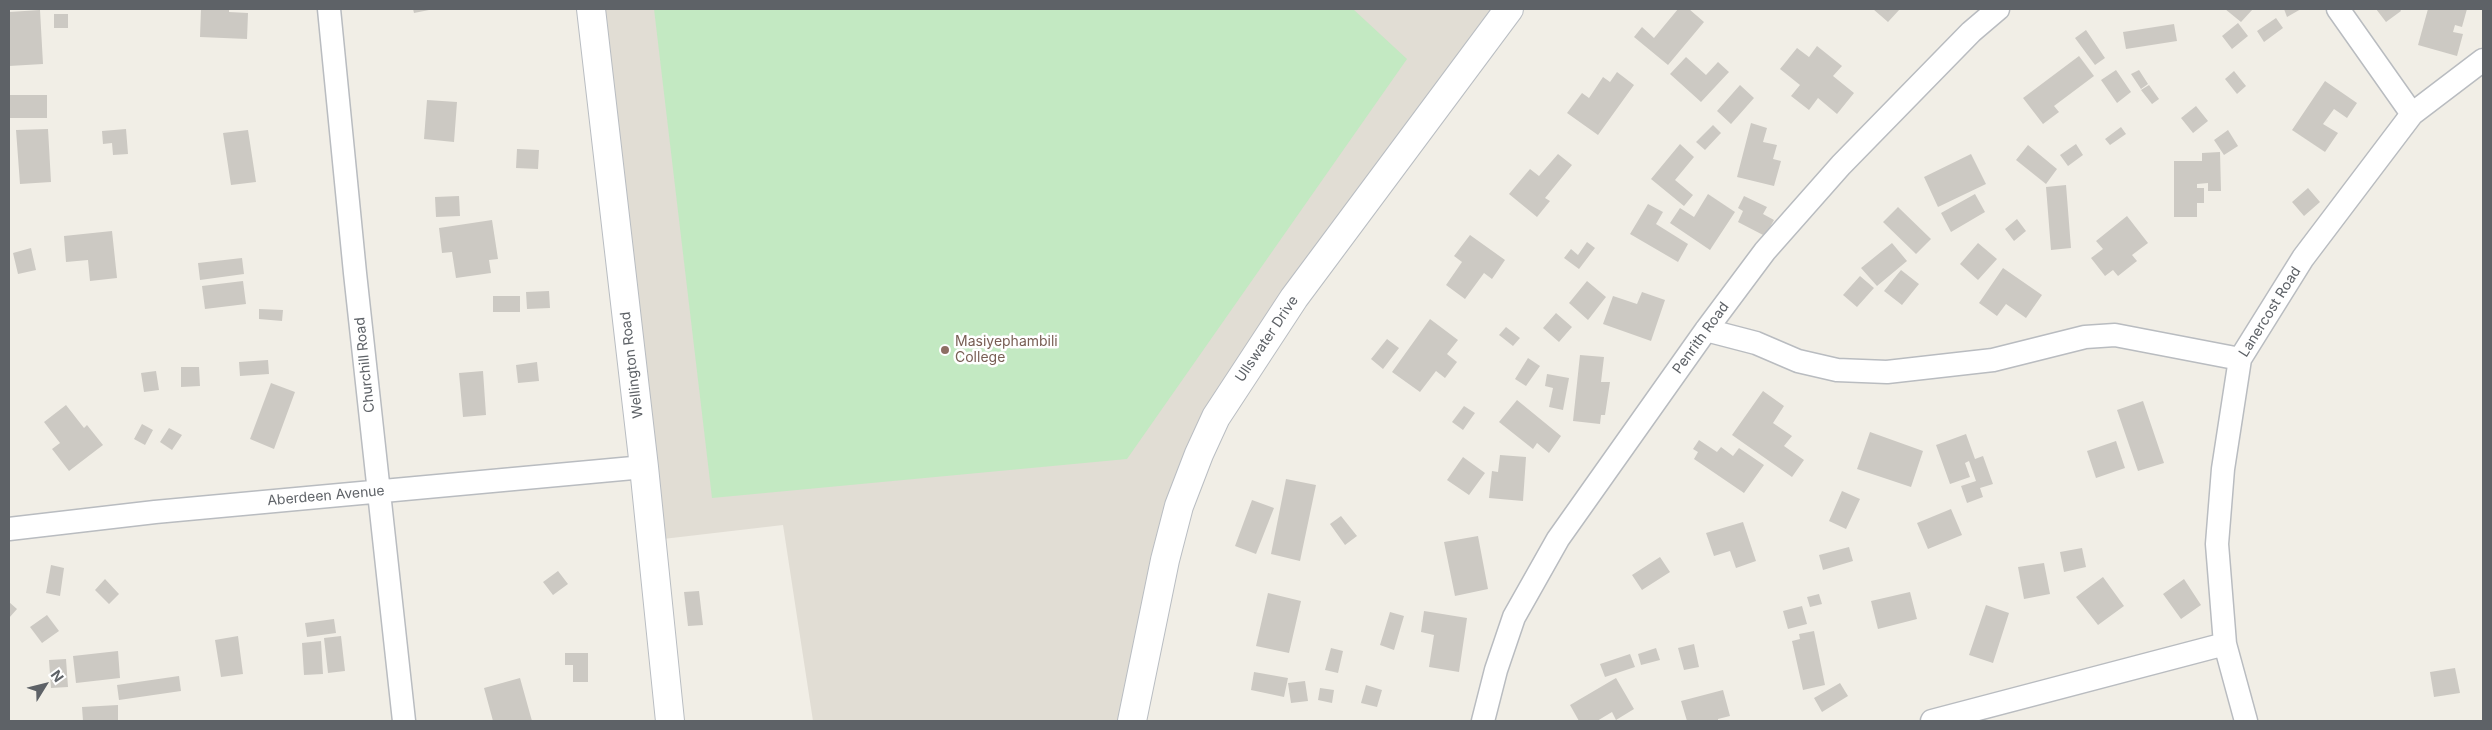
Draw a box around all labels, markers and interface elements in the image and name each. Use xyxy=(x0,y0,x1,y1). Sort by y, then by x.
street label: Lanercost Road xyxy=(2236,264,2304,360)
street label: Ullswater Drive xyxy=(1232,293,1302,385)
street label: Penrith Road xyxy=(1669,299,1733,377)
street label: Wellington Road xyxy=(617,311,647,419)
street label: Churchill Road xyxy=(352,316,378,414)
place label: Masiyephambili College xyxy=(955,334,1058,367)
marker: Masiyephambili College xyxy=(939,344,951,356)
street label: Aberdeen Avenue xyxy=(267,483,385,509)
north arrow xyxy=(20,660,70,710)
text: N xyxy=(48,667,68,685)

